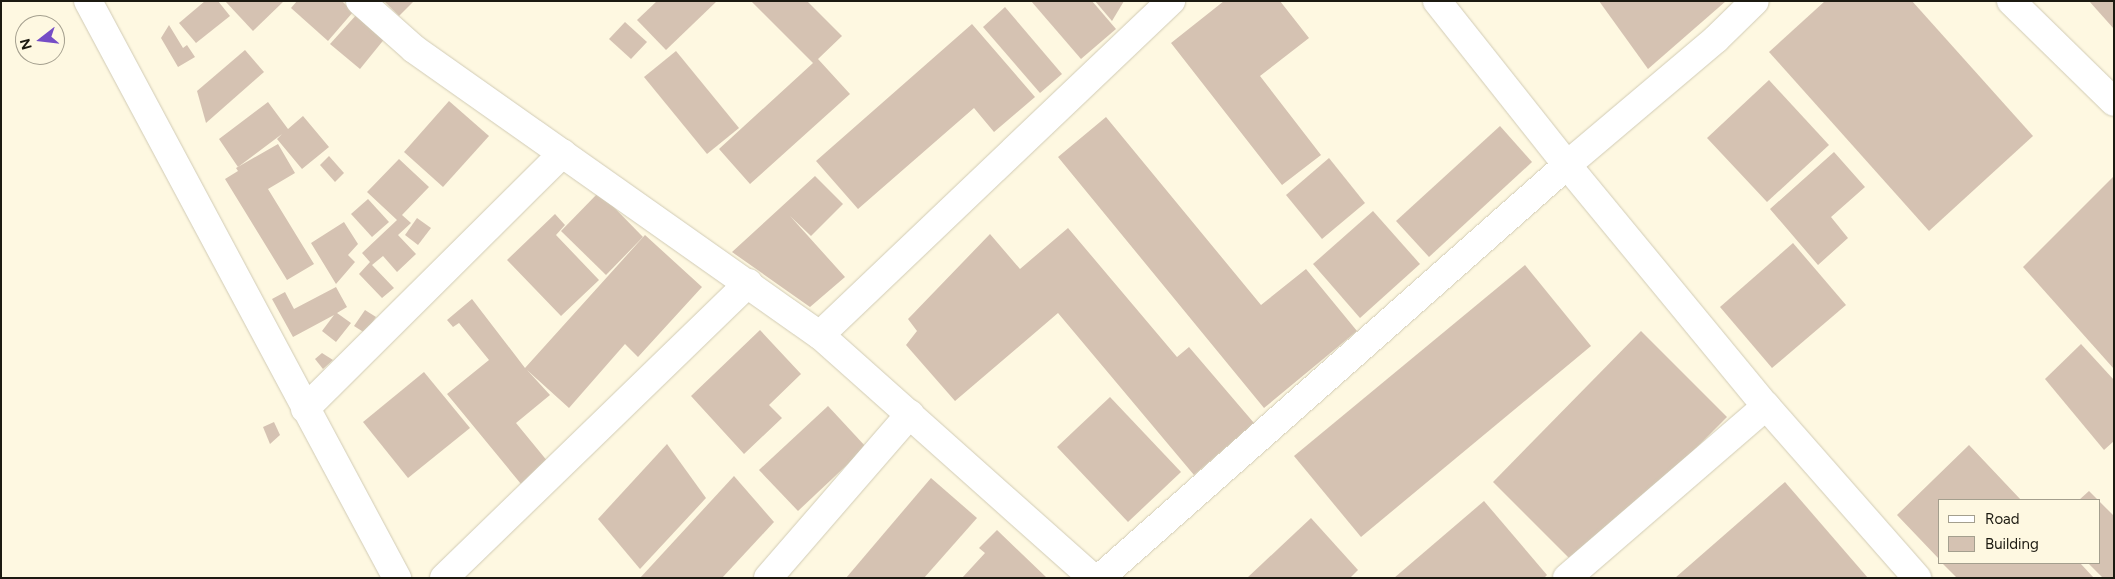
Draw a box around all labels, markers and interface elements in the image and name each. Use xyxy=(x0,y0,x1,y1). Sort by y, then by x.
north arrow xyxy=(15,15,65,65)
text: N xyxy=(16,36,36,52)
legend xyxy=(1938,499,2100,564)
text: Road xyxy=(1985,510,2020,528)
text: Building xyxy=(1985,535,2039,553)

